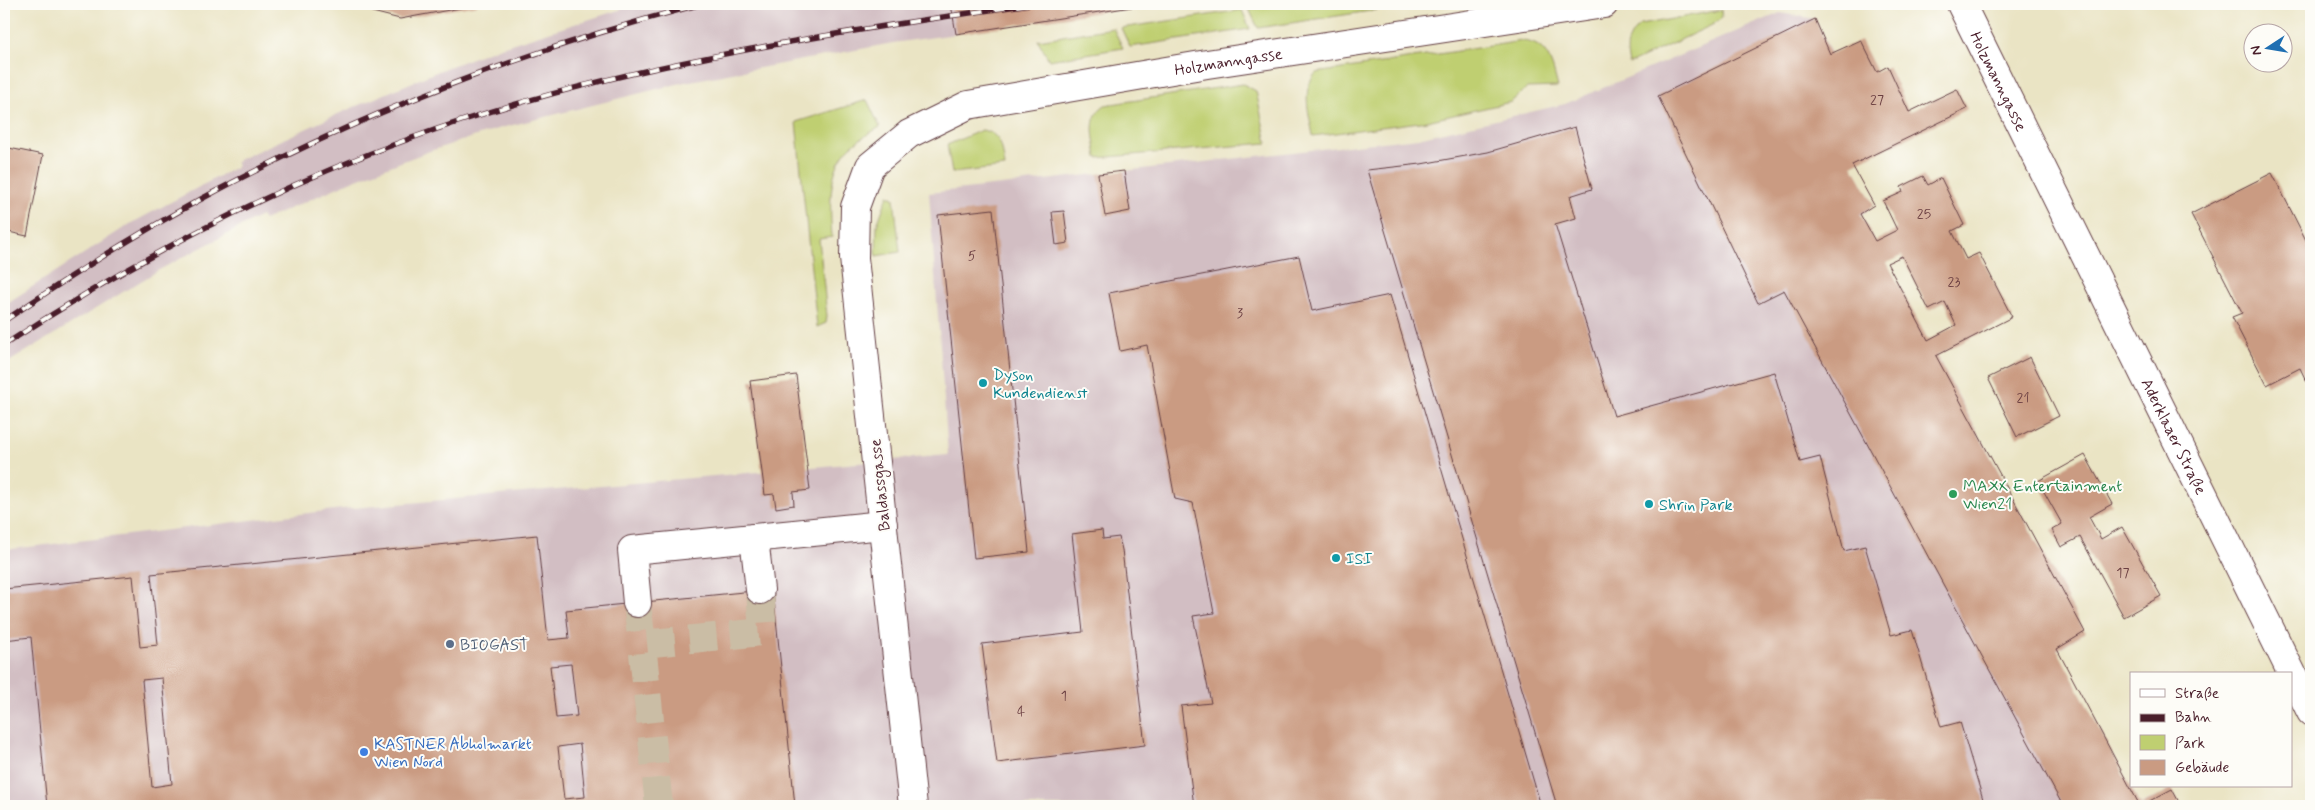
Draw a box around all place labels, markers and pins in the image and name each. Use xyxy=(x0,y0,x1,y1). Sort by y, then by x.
place label: Dyson Kundendienst xyxy=(993,365,1088,404)
marker: Dyson Kundendienst xyxy=(977,377,989,389)
place label: MAXX Entertainment Wien21 xyxy=(1963,476,2122,515)
marker: MAXX Entertainment Wien21 xyxy=(1947,488,1959,500)
place label: Shrin Park xyxy=(1659,495,1733,516)
marker: Shrin Park xyxy=(1643,498,1655,510)
place label: ISI xyxy=(1346,549,1373,570)
marker: ISI xyxy=(1330,552,1342,564)
place label: BIOGAST xyxy=(460,635,528,656)
marker: BIOGAST xyxy=(444,638,456,650)
place label: KASTNER Abholmarkt Wien Nord xyxy=(374,734,532,773)
marker: KASTNER Abholmarkt Wien Nord xyxy=(358,746,370,758)

